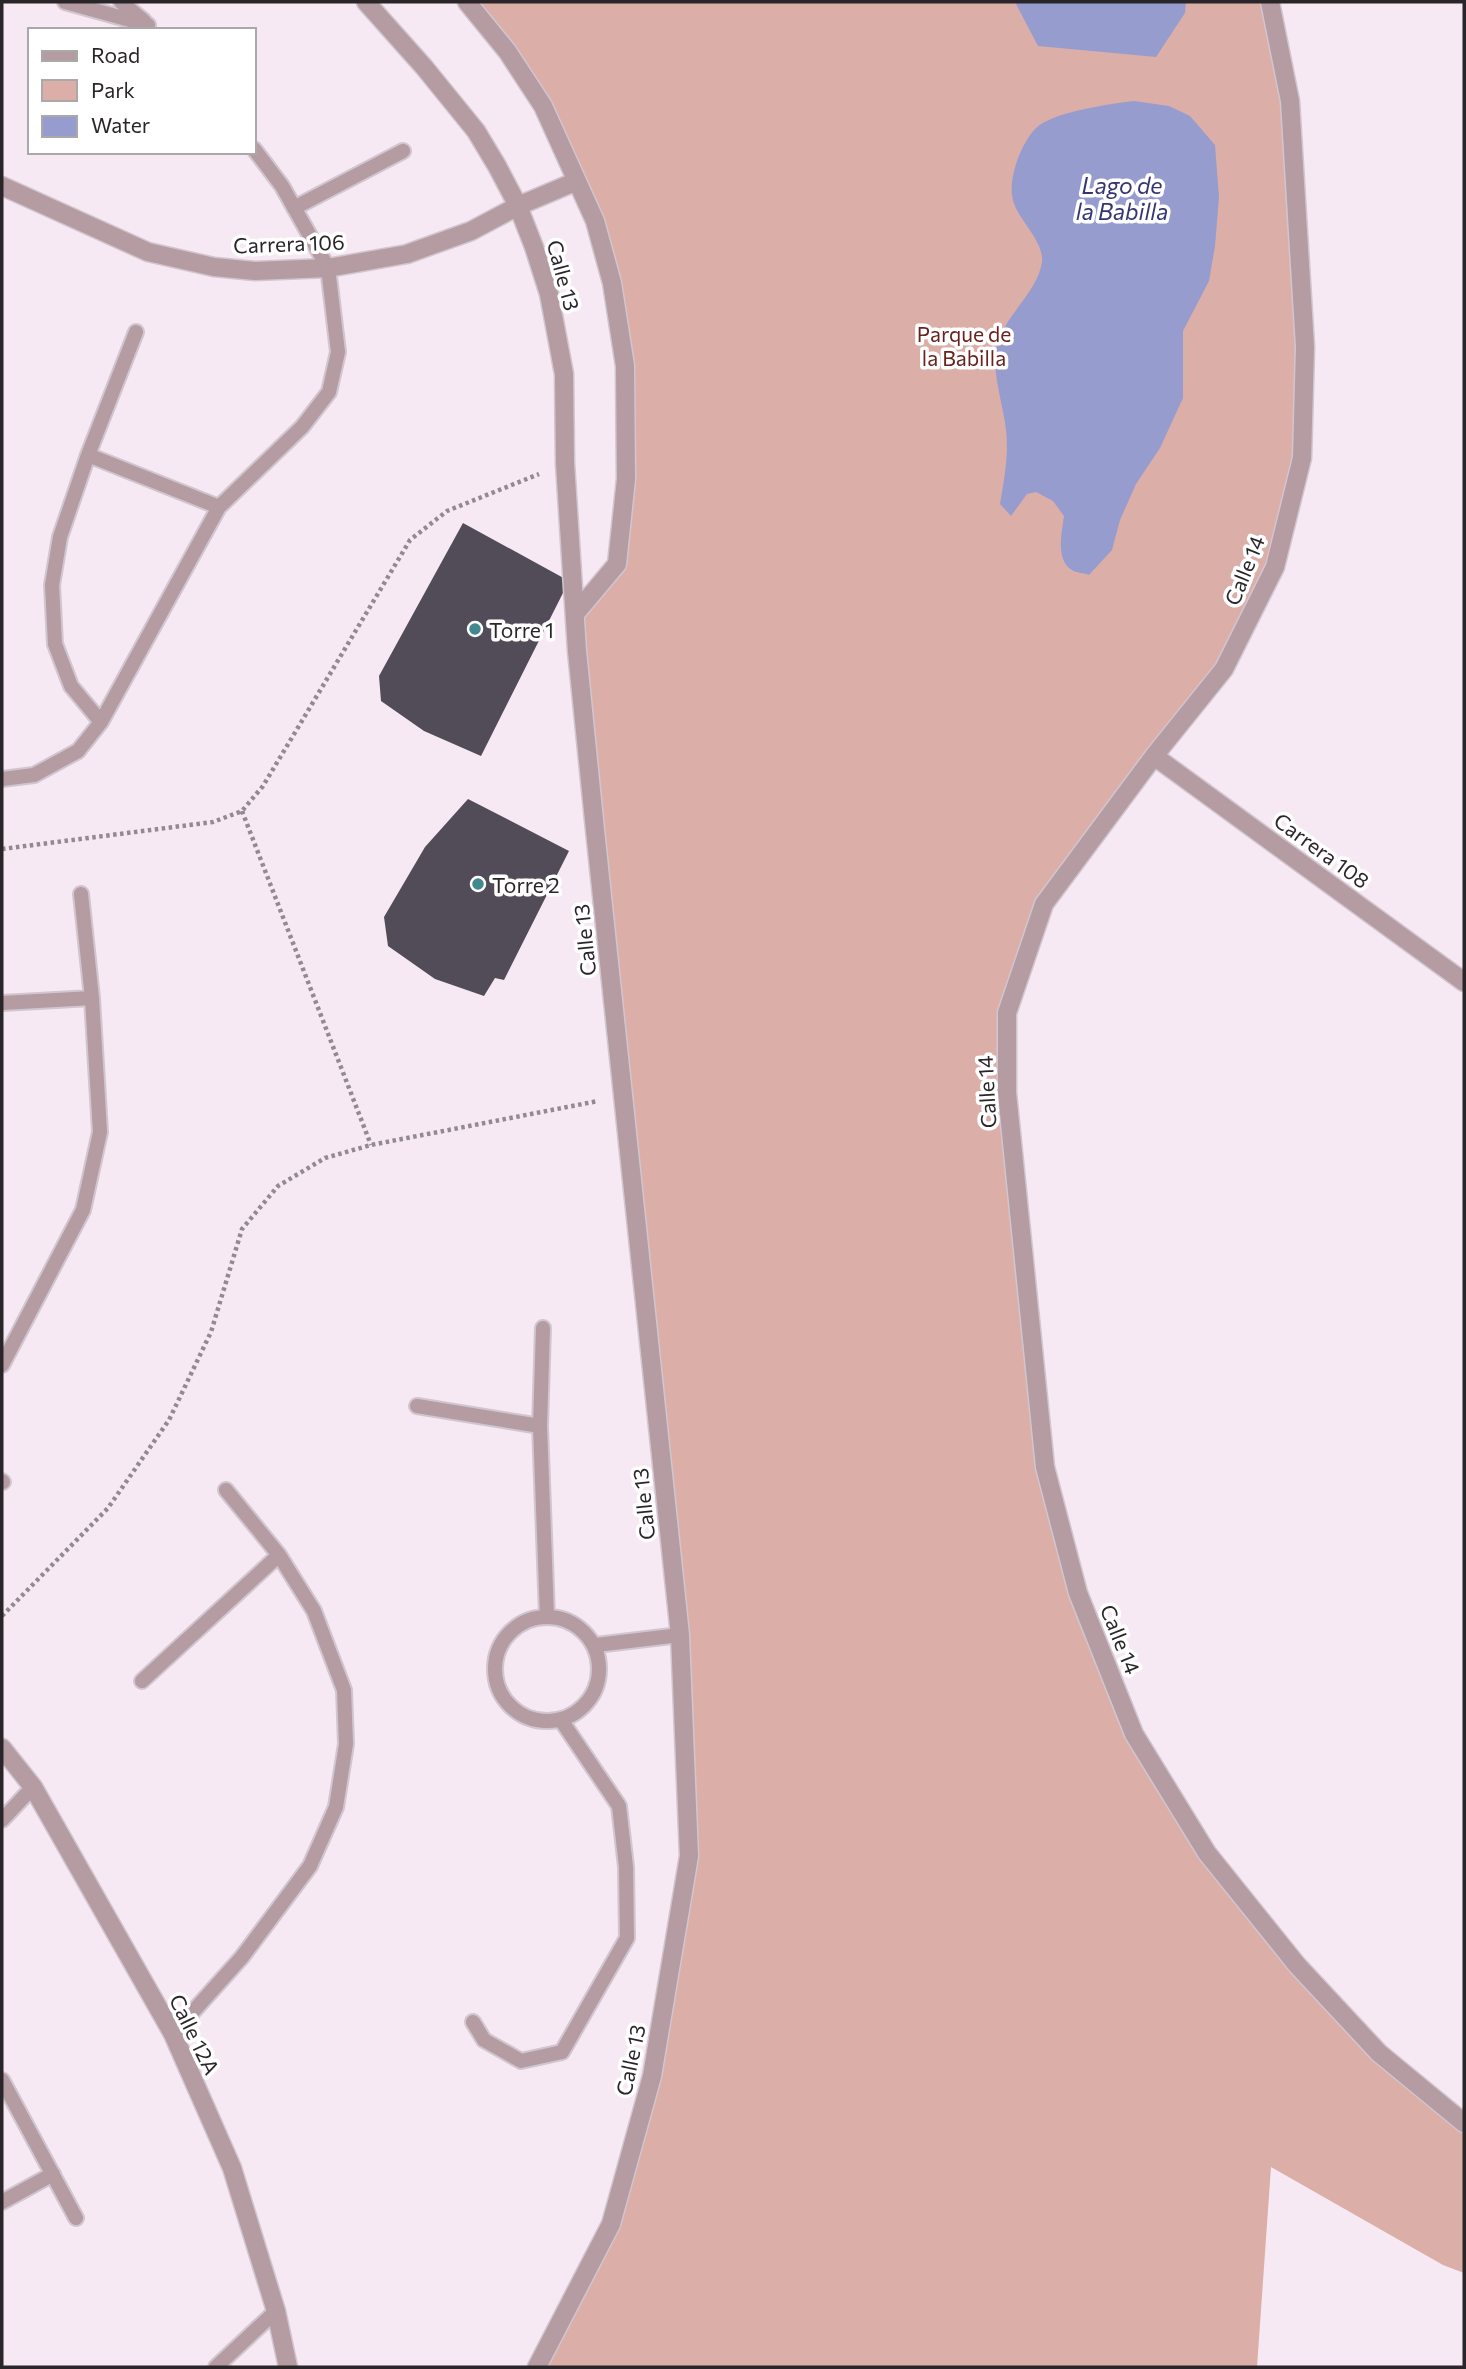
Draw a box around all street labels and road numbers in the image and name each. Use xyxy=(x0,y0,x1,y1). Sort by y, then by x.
street label: Carrera 106 xyxy=(233,229,345,257)
street label: Calle 13 xyxy=(543,237,585,313)
street label: Calle 14 xyxy=(1219,531,1269,608)
street label: Carrera 108 xyxy=(1270,807,1374,893)
street label: Calle 13 xyxy=(568,903,600,977)
street label: Calle 14 xyxy=(972,1055,1000,1129)
street label: Calle 13 xyxy=(627,1467,659,1541)
street label: Calle 14 xyxy=(1096,1601,1146,1678)
street label: Calle 12A xyxy=(165,1990,225,2078)
street label: Calle 13 xyxy=(610,2022,650,2098)

